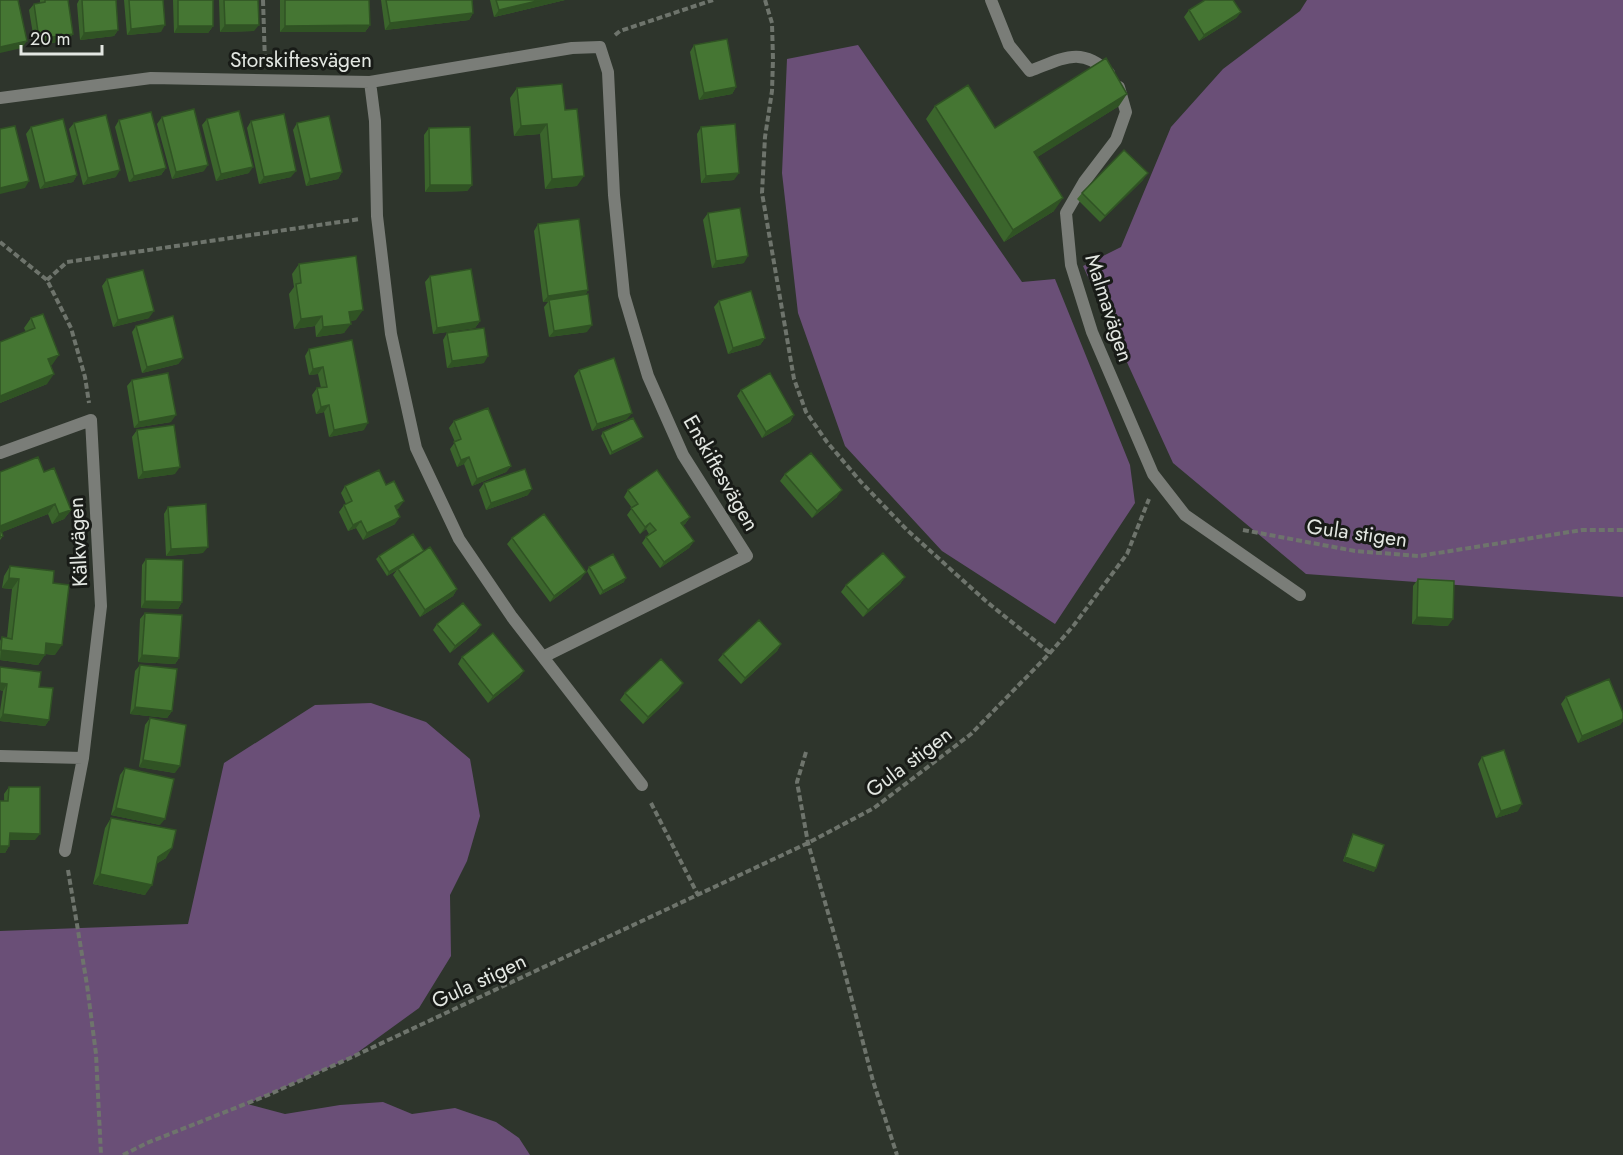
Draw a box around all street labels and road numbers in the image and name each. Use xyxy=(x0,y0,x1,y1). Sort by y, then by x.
street label: Storskiftesvägen xyxy=(230,45,372,75)
street label: Malmavägen xyxy=(1077,250,1141,366)
street label: Enskiftesvägen xyxy=(676,410,766,536)
street label: Kälkvägen xyxy=(61,496,95,588)
street label: Gula stigen xyxy=(1305,511,1409,555)
street label: Gula stigen xyxy=(860,720,958,804)
street label: Gula stigen xyxy=(427,946,531,1016)

